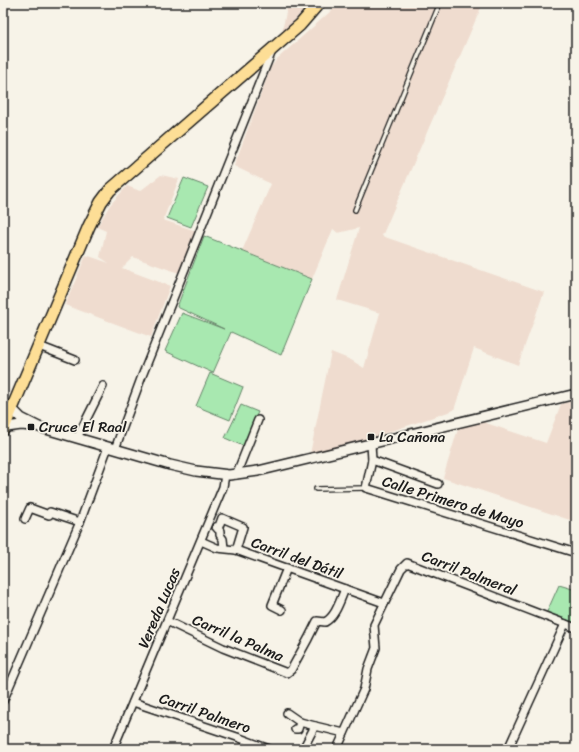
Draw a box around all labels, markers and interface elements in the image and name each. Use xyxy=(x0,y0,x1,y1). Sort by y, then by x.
place label: Cruce El Raal xyxy=(39,414,127,440)
marker: Cruce El Raal xyxy=(26,422,36,432)
place label: La Cañona xyxy=(379,424,446,450)
marker: La Cañona xyxy=(366,432,376,442)
street label: Calle Primero de Mayo xyxy=(379,468,528,536)
street label: Carril del Dátil xyxy=(248,529,347,587)
street label: Carril Palmeral xyxy=(418,543,521,603)
street label: Vereda Lucas xyxy=(130,563,188,652)
street label: Carril la Palma xyxy=(188,607,288,669)
street label: Carril Palmero xyxy=(156,685,255,741)

